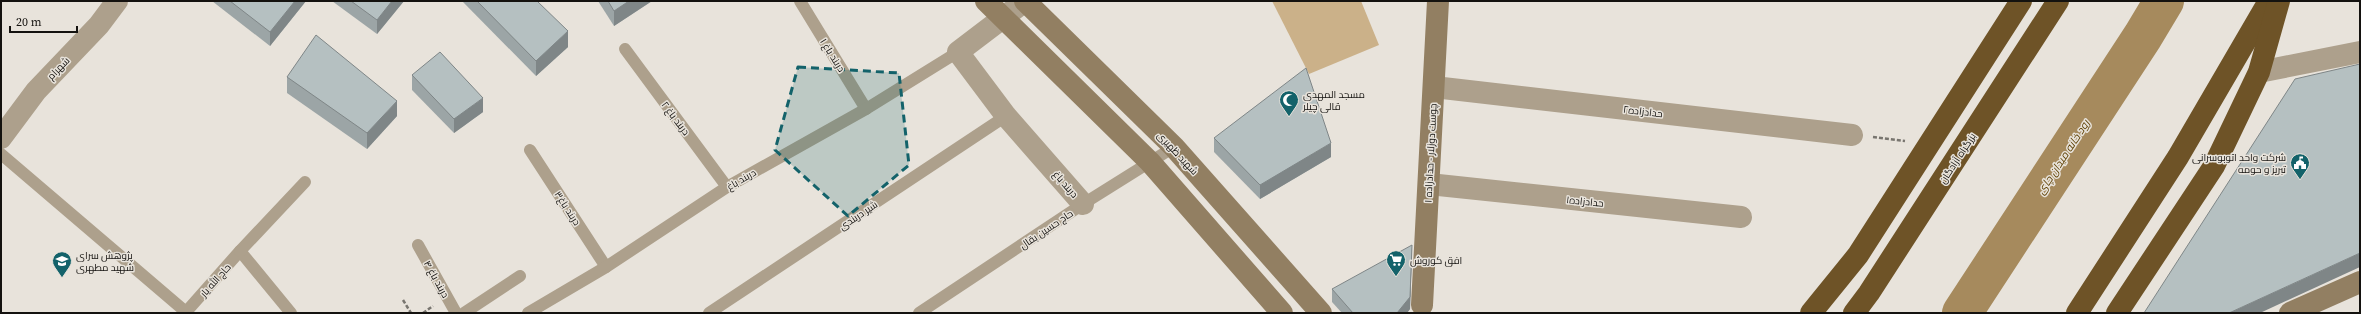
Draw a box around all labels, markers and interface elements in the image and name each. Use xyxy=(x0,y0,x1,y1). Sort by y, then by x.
scale bar xyxy=(10,8,77,34)
text: 20 m xyxy=(16,14,42,30)
street label: دربند باغ ۱ xyxy=(817,36,848,75)
street label: شهرام xyxy=(44,54,73,83)
place label: مسجد المهدی قالی چیلر xyxy=(1302,88,1365,113)
mosque icon: مسجد المهدی قالی چیلر xyxy=(1278,89,1300,117)
street label: دربند باغ ۲ xyxy=(659,99,693,138)
street label: چوست دوزلار - حدادزاده ۱ xyxy=(1421,103,1440,203)
street label: حدادزاده۲ xyxy=(1622,103,1663,120)
water label: رود خانه میدان چای xyxy=(2034,116,2094,198)
street label: شهید ظهیری xyxy=(1154,129,1201,178)
street label: بزرگراه آزادگان xyxy=(1936,130,1979,186)
place label: شرکت واحد اتوبوسرانی تبریز و حومه xyxy=(2192,151,2286,176)
public building icon: شرکت واحد اتوبوسرانی تبریز و حومه xyxy=(2289,152,2311,180)
street label: دربند باغ xyxy=(724,166,758,193)
street label: دربند باغ xyxy=(1050,168,1081,201)
street label: دربند باغ۳ xyxy=(552,189,584,228)
street label: حدادزاده۱ xyxy=(1566,193,1604,210)
street label: شیر دربندی xyxy=(836,198,880,233)
street label: حاج حسین بقال xyxy=(1017,207,1075,252)
place label: پژوهش سرای شهید مطهری xyxy=(76,249,134,274)
supermarket icon: افق کوروش xyxy=(1385,249,1407,277)
school or university icon: پژوهش سرای شهید مطهری xyxy=(51,250,73,278)
place label: افق کوروش xyxy=(1410,254,1462,267)
street label: دربند باغ ۴ xyxy=(421,258,452,300)
street label: حاج الله یار xyxy=(196,260,234,300)

